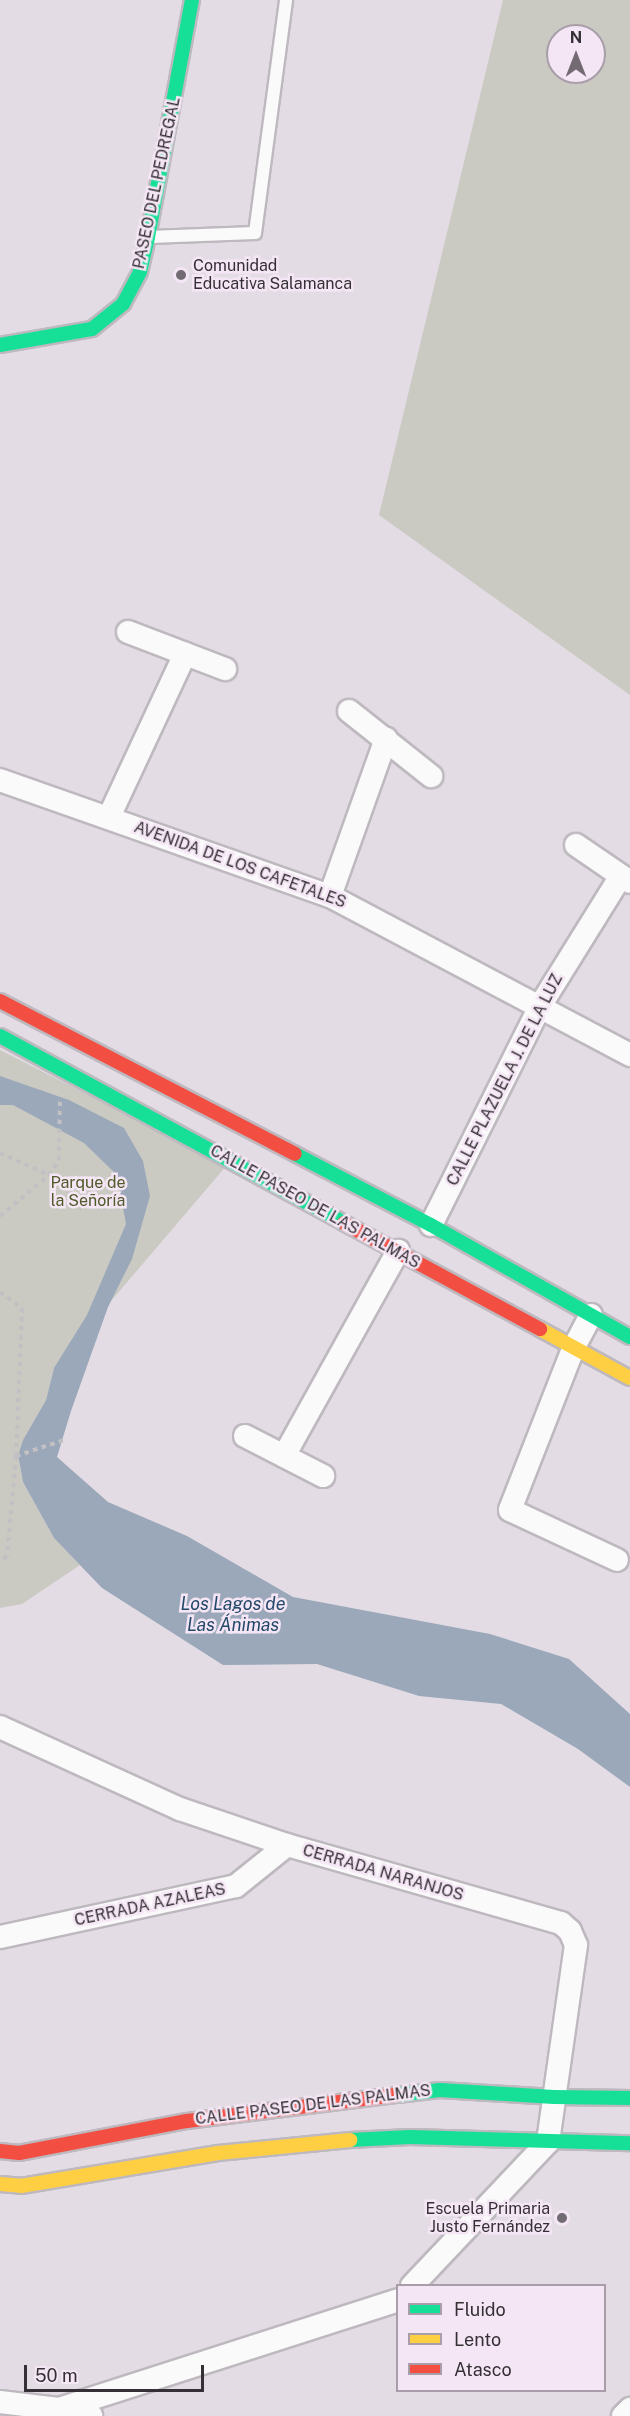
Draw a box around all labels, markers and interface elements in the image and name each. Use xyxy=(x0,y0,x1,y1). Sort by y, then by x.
north arrow xyxy=(546,24,606,84)
text: N xyxy=(570,28,582,47)
street label: PASEO DEL PEDREGAL xyxy=(129,95,185,271)
place label: Comunidad Educativa Salamanca xyxy=(193,256,352,294)
marker: Comunidad Educativa Salamanca xyxy=(174,268,188,282)
street label: AVENIDA DE LOS CAFETALES xyxy=(131,818,349,912)
street label: CALLE PLAZUELA J. DE LA LUZ xyxy=(443,971,567,1189)
street label: CALLE PASEO DE LAS PALMAS xyxy=(207,1141,423,1273)
park label: Parque de la Señoría xyxy=(50,1173,126,1211)
water label: Los Lagos de Las Ánimas xyxy=(180,1594,286,1636)
street label: CERRADA NARANJOS xyxy=(300,1841,466,1905)
street label: CERRADA AZALEAS xyxy=(73,1880,227,1930)
street label: CALLE PASEO DE LAS PALMAS xyxy=(194,2081,432,2129)
place label: Escuela Primaria Justo Fernández xyxy=(425,2199,550,2237)
marker: Escuela Primaria Justo Fernández xyxy=(555,2211,569,2225)
legend xyxy=(396,2284,606,2392)
text: Fluido xyxy=(454,2299,506,2320)
text: Lento xyxy=(454,2329,501,2350)
scale bar xyxy=(27,2353,207,2391)
text: Atasco xyxy=(454,2359,512,2380)
text: 50 m xyxy=(35,2365,78,2386)

